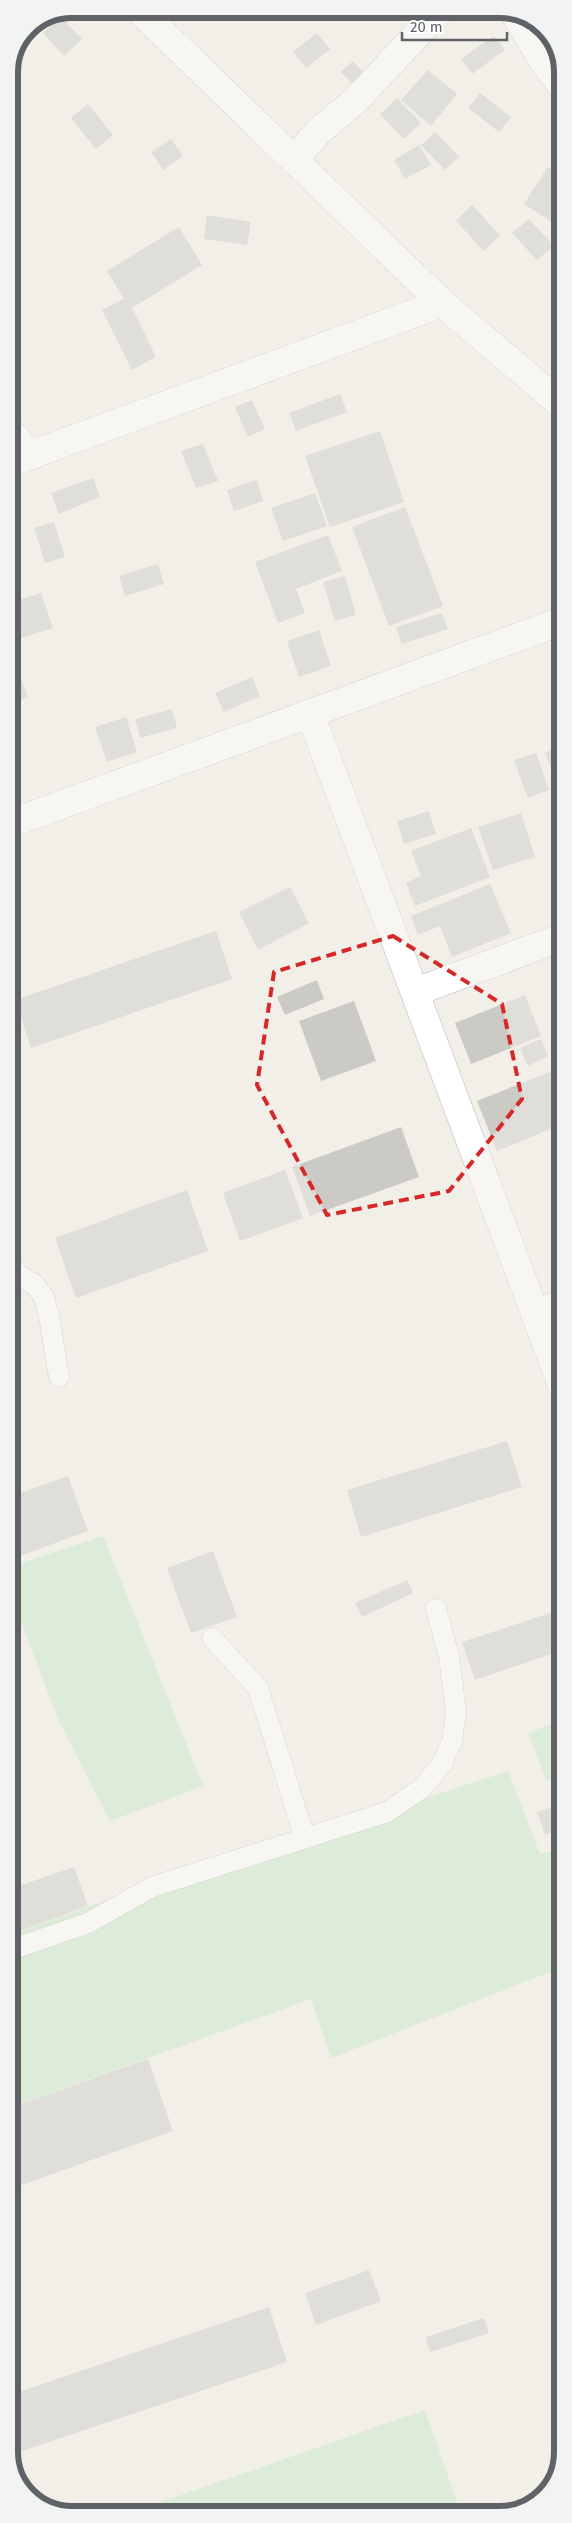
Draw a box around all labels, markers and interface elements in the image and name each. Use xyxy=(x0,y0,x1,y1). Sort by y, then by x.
scale bar xyxy=(402,10,507,42)
text: 20 m xyxy=(410,18,443,36)

